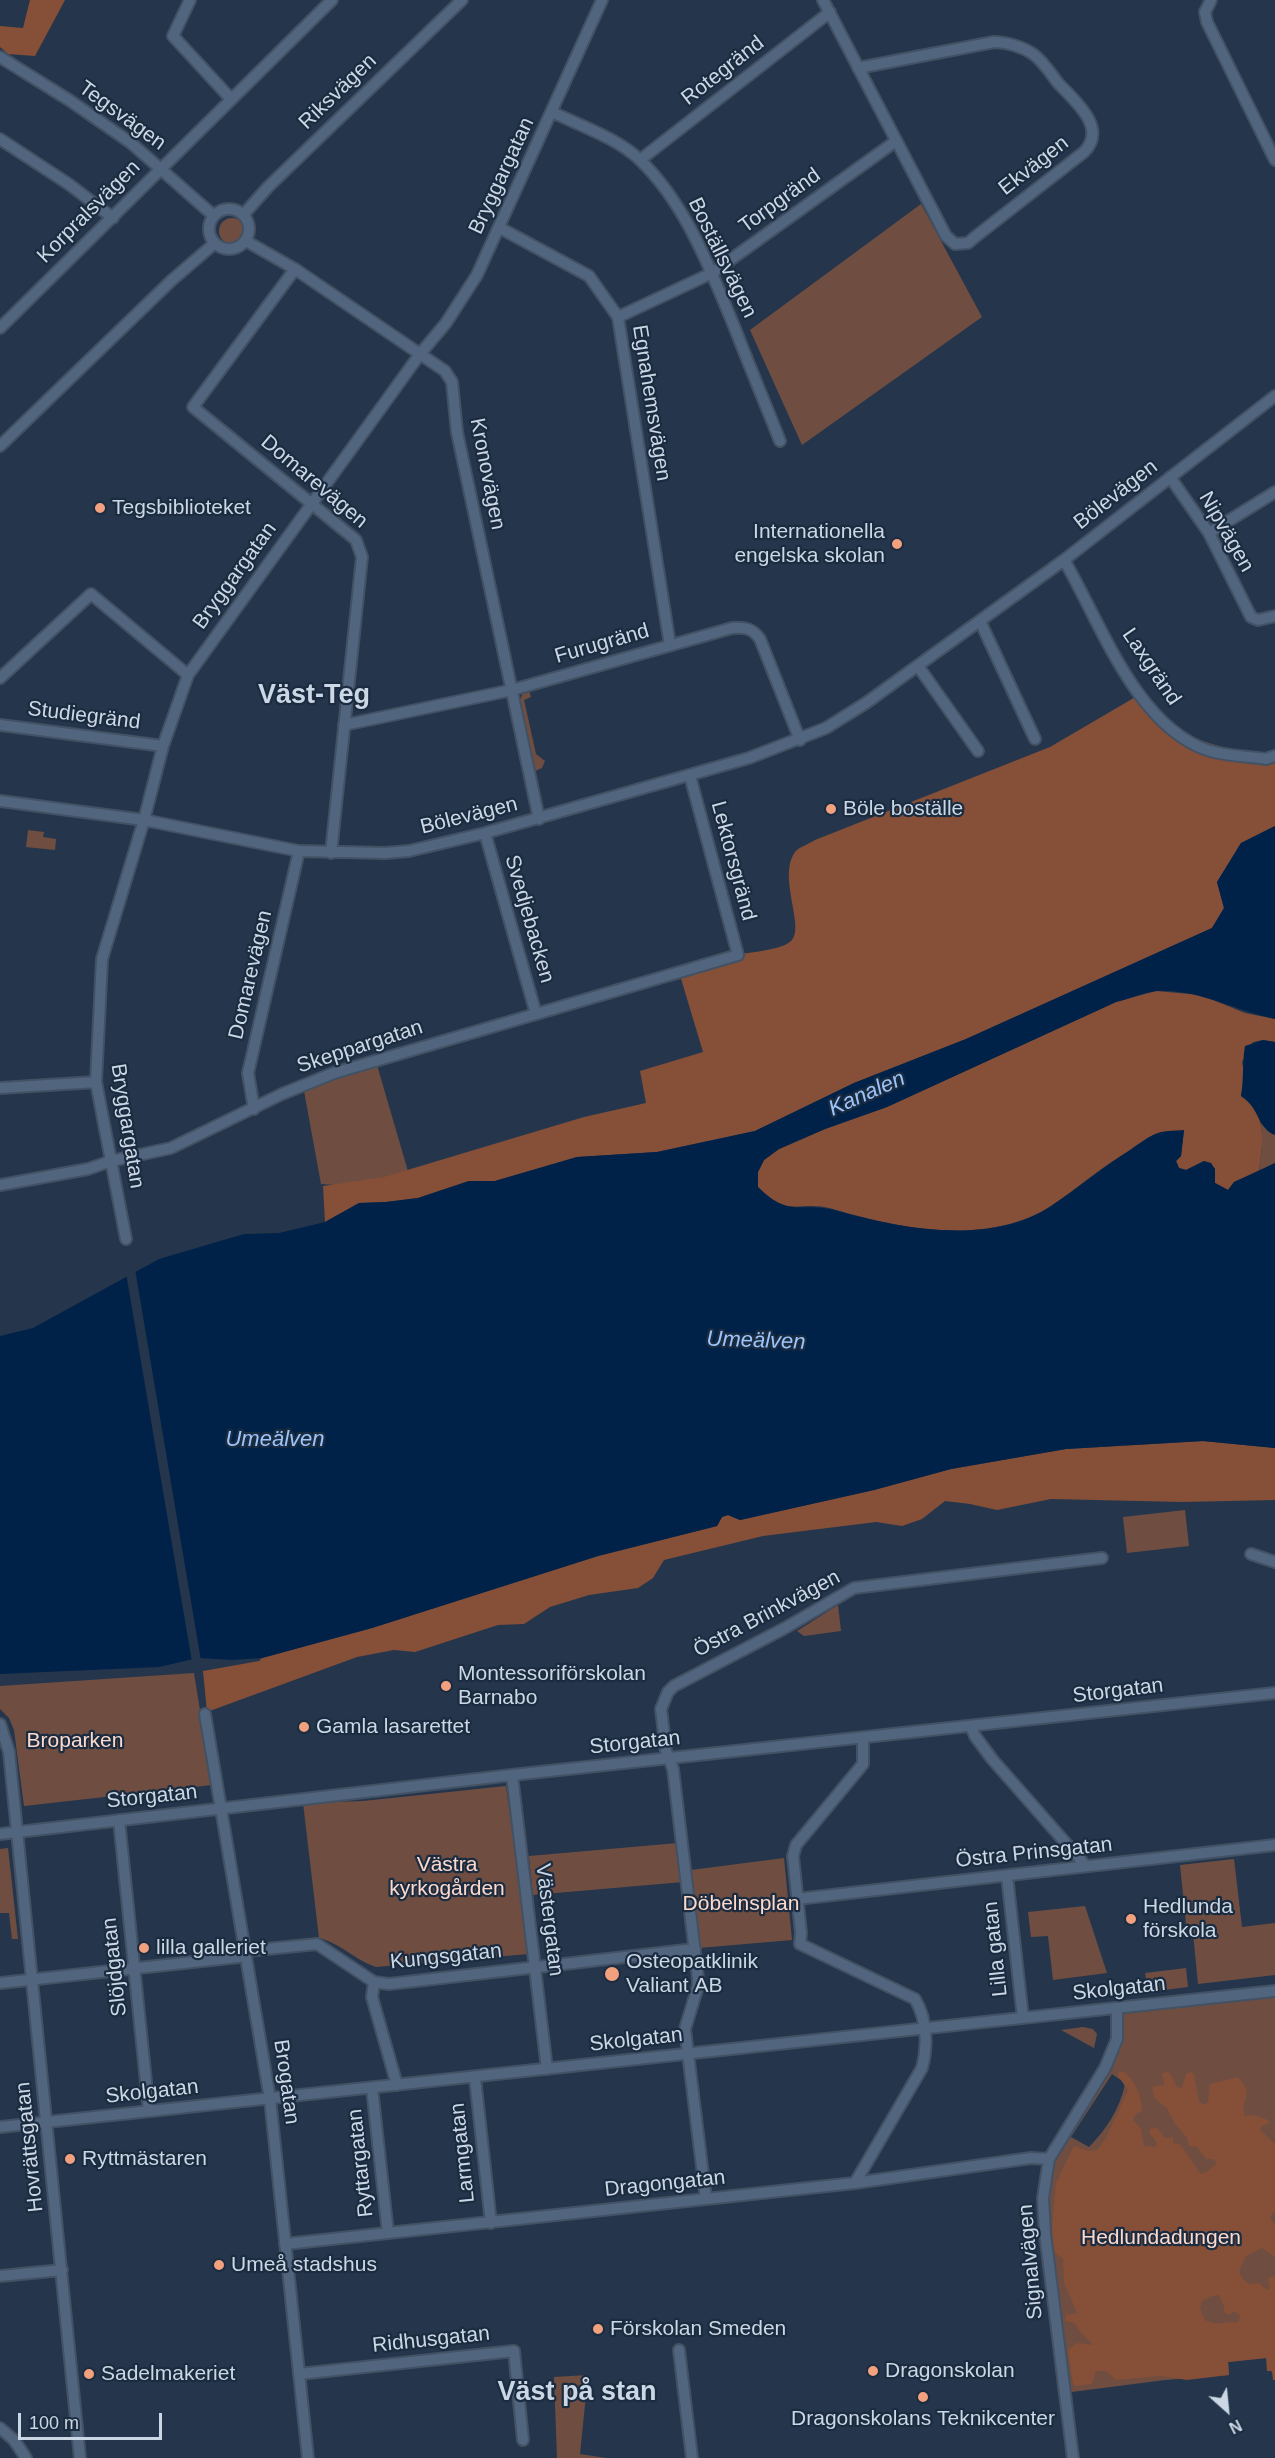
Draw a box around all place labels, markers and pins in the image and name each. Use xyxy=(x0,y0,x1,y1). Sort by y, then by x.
place label: Tegsbiblioteket xyxy=(112,495,251,521)
marker: Tegsbiblioteket xyxy=(93,501,107,515)
place label: Internationella engelska skolan xyxy=(734,519,885,569)
marker: Internationella engelska skolan xyxy=(890,537,904,551)
place label: Böle boställe xyxy=(843,796,963,822)
marker: Böle boställe xyxy=(824,802,838,816)
place label: Montessoriförskolan Barnabo xyxy=(458,1661,646,1711)
marker: Montessoriförskolan Barnabo xyxy=(439,1679,453,1693)
place label: Gamla lasarettet xyxy=(316,1714,470,1740)
marker: Gamla lasarettet xyxy=(297,1720,311,1734)
place label: Hedlunda förskola xyxy=(1143,1894,1233,1944)
marker: Hedlunda förskola xyxy=(1124,1912,1138,1926)
place label: lilla galleriet xyxy=(156,1935,266,1961)
marker: lilla galleriet xyxy=(137,1941,151,1955)
place label: Osteopatklinik Valiant AB xyxy=(626,1949,758,1999)
marker: Osteopatklinik Valiant AB xyxy=(603,1965,621,1983)
place label: Ryttmästaren xyxy=(82,2146,207,2172)
marker: Ryttmästaren xyxy=(63,2152,77,2166)
place label: Umeå stadshus xyxy=(231,2252,377,2278)
marker: Umeå stadshus xyxy=(212,2258,226,2272)
place label: Förskolan Smeden xyxy=(610,2316,786,2342)
marker: Förskolan Smeden xyxy=(591,2322,605,2336)
place label: Dragonskolan xyxy=(885,2358,1015,2384)
place label: Sadelmakeriet xyxy=(101,2361,235,2387)
marker: Dragonskolan xyxy=(866,2364,880,2378)
marker: Sadelmakeriet xyxy=(82,2367,96,2381)
marker: Dragonskolans Teknikcenter xyxy=(916,2390,930,2404)
place label: Dragonskolans Teknikcenter xyxy=(791,2406,1055,2432)

